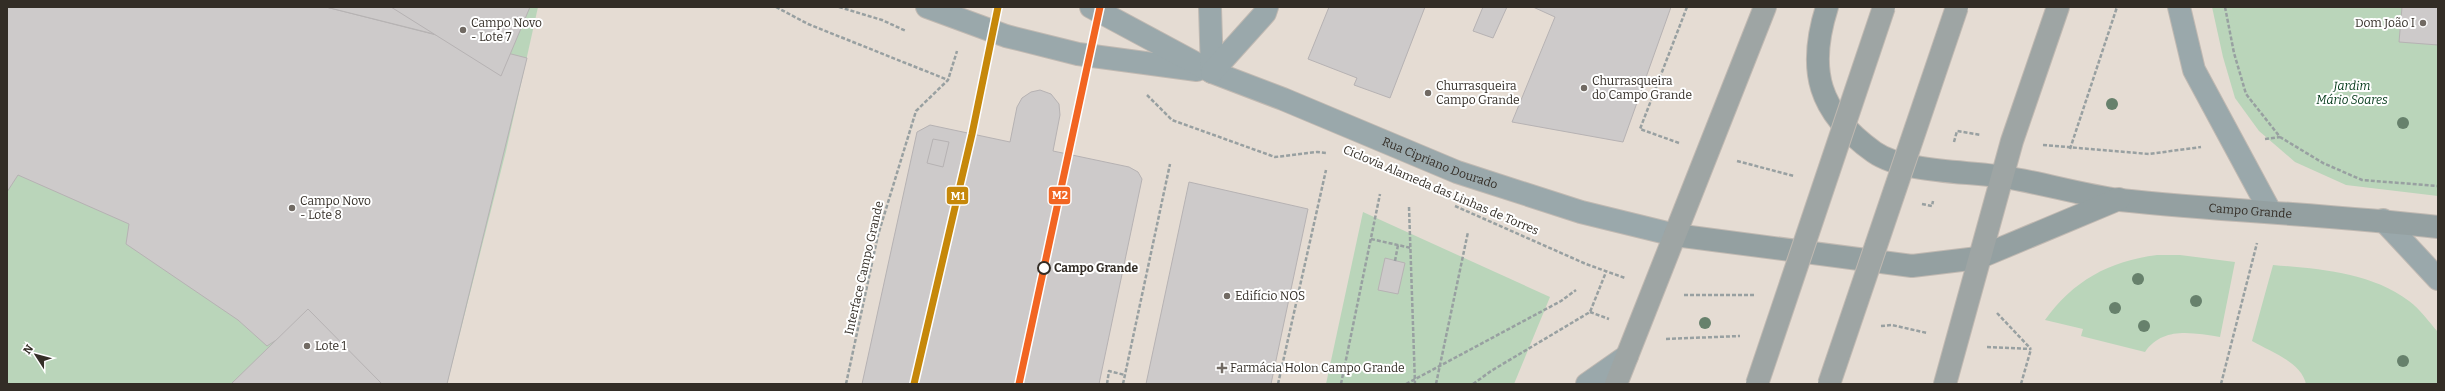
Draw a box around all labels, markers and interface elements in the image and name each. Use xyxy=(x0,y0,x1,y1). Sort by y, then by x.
place label: Campo Novo - Lote 7 xyxy=(471,16,542,44)
place label: Dom João I xyxy=(2355,16,2415,30)
marker: Dom João I xyxy=(2418,18,2428,28)
marker: Campo Novo - Lote 7 xyxy=(458,25,468,35)
place label: Churrasqueira do Campo Grande xyxy=(1592,74,1692,102)
place label: Churrasqueira Campo Grande xyxy=(1436,79,1520,107)
park label: Jardim Mário Soares xyxy=(2316,79,2388,107)
marker: Churrasqueira do Campo Grande xyxy=(1579,83,1589,93)
marker: Churrasqueira Campo Grande xyxy=(1423,88,1433,98)
street label: Rua Cipriano Dourado xyxy=(1380,134,1500,192)
street label: Ciclovia Alameda das Linhas de Torres xyxy=(1341,142,1541,238)
line badge: M1 xyxy=(946,186,969,205)
line badge: M2 xyxy=(1048,186,1071,205)
text: M2 xyxy=(1052,189,1068,202)
text: M1 xyxy=(951,190,965,203)
place label: Campo Novo - Lote 8 xyxy=(300,194,371,222)
street label: Interface Campo Grande xyxy=(842,200,886,336)
street label: Campo Grande xyxy=(2208,201,2293,221)
marker: Campo Novo - Lote 8 xyxy=(287,203,297,213)
marker: Campo Grande xyxy=(1037,261,1051,275)
place label: Campo Grande xyxy=(1054,261,1139,275)
place label: Edifício NOS xyxy=(1235,289,1305,303)
marker: Edifício NOS xyxy=(1222,291,1232,301)
north arrow xyxy=(16,335,56,375)
place label: Lote 1 xyxy=(315,339,347,353)
marker: Lote 1 xyxy=(302,341,312,351)
text: N xyxy=(21,342,36,357)
place label: Farmácia Holon Campo Grande xyxy=(1230,361,1405,375)
marker: Farmácia Holon Campo Grande xyxy=(1217,363,1227,373)

